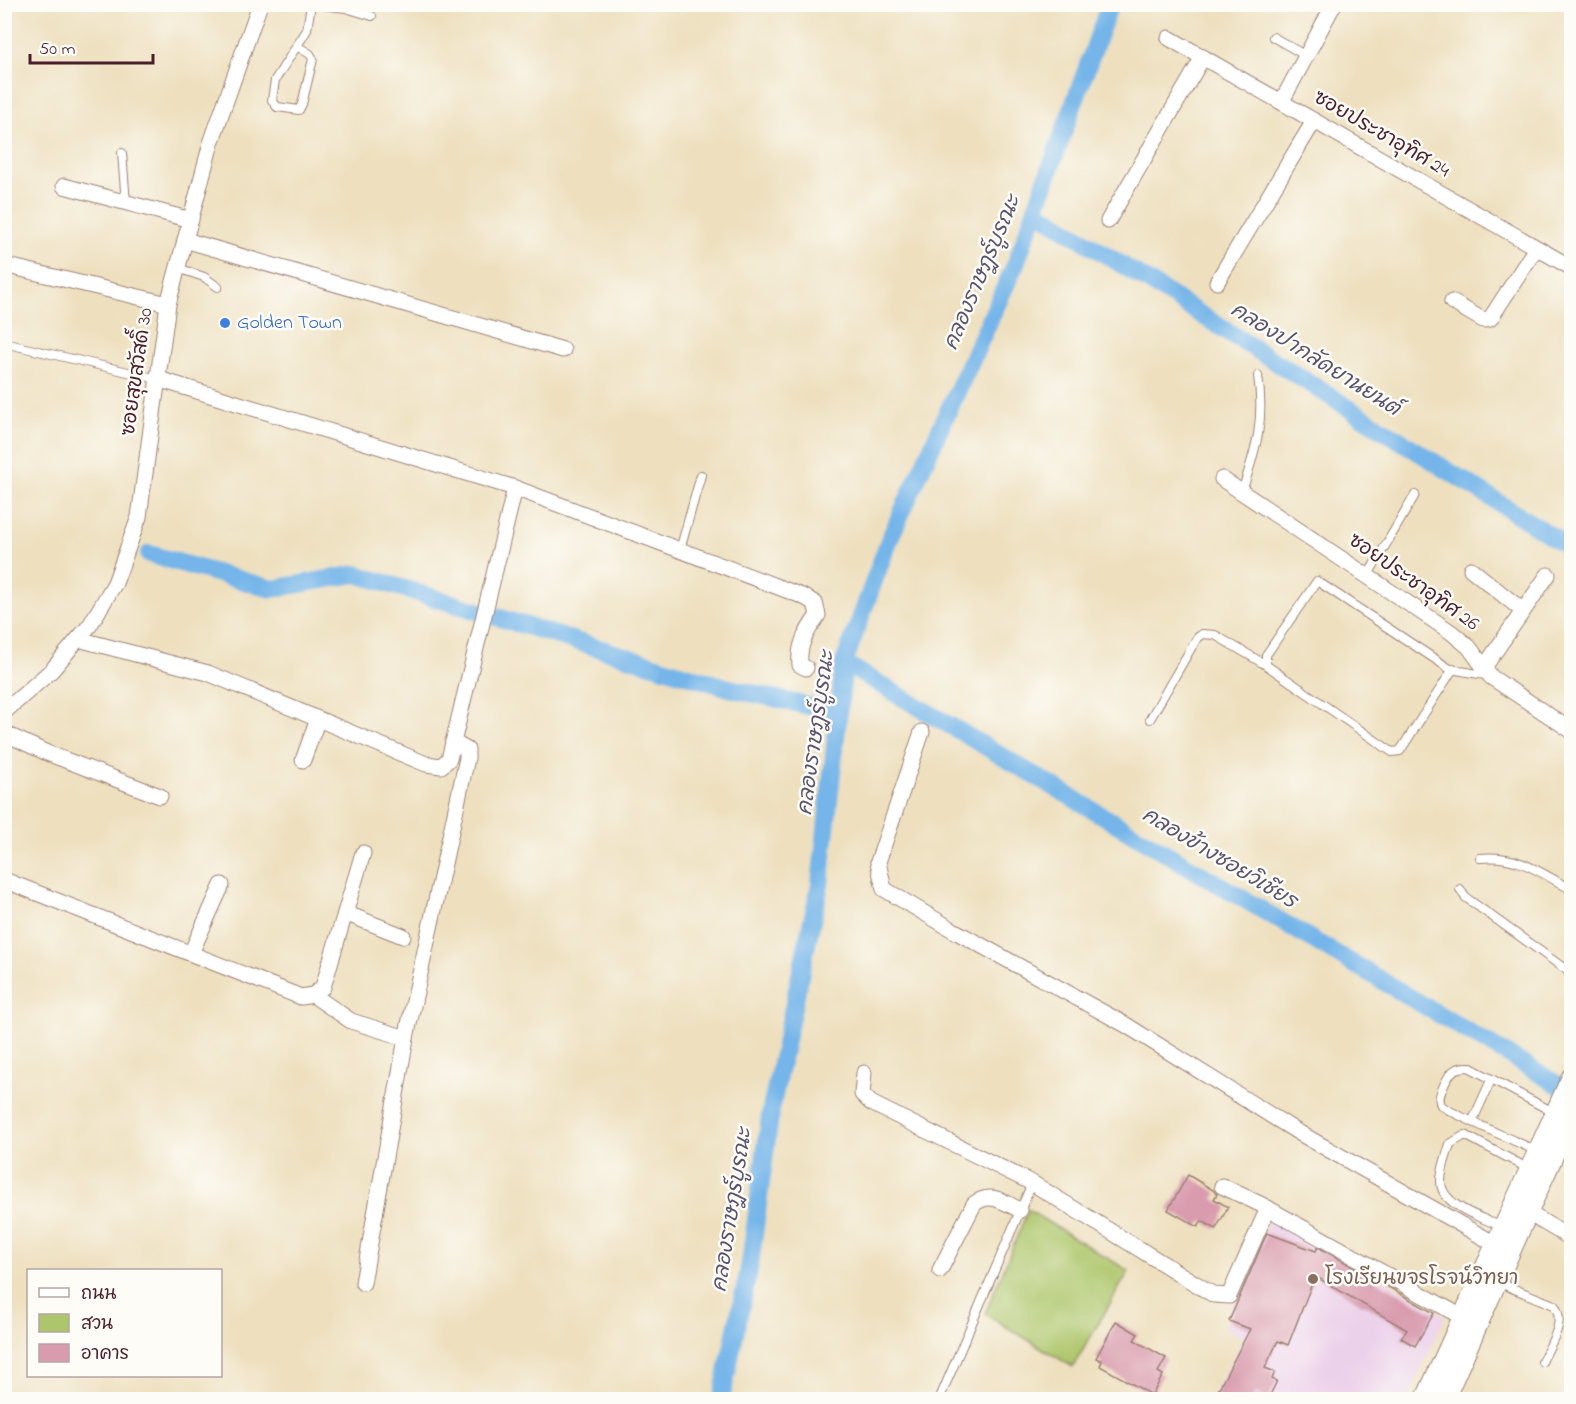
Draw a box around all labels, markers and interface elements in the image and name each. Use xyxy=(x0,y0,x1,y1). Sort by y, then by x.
scale bar xyxy=(30,27,153,65)
text: 50 m xyxy=(39,37,76,63)
street label: ซอยประชาอุทิศ 24 xyxy=(1307,84,1455,186)
water label: คลองราษฎร์บูรณะ xyxy=(936,189,1030,355)
water label: คลองปากลัดยานยนต์ xyxy=(1224,295,1410,426)
street label: ซอยสุขสวัสดิ์ 30 xyxy=(109,305,161,438)
place label: Golden Town xyxy=(237,309,342,338)
marker: Golden Town xyxy=(218,316,232,330)
street label: ซอยประชาอุทิศ 26 xyxy=(1342,527,1484,639)
water label: คลองราษฎร์บูรณะ xyxy=(790,647,844,817)
water label: คลองข้างซอยวิเชียร xyxy=(1136,801,1304,918)
water label: คลองราษฎร์บูรณะ xyxy=(704,1124,761,1294)
place label: โรงเรียนขจรโรจน์วิทยา xyxy=(1325,1264,1518,1294)
legend xyxy=(27,1269,222,1377)
marker: โรงเรียนขจรโรจน์วิทยา xyxy=(1306,1272,1320,1286)
text: ถนน xyxy=(81,1282,116,1308)
text: สวน xyxy=(81,1312,113,1338)
text: อาคาร xyxy=(81,1342,129,1368)

